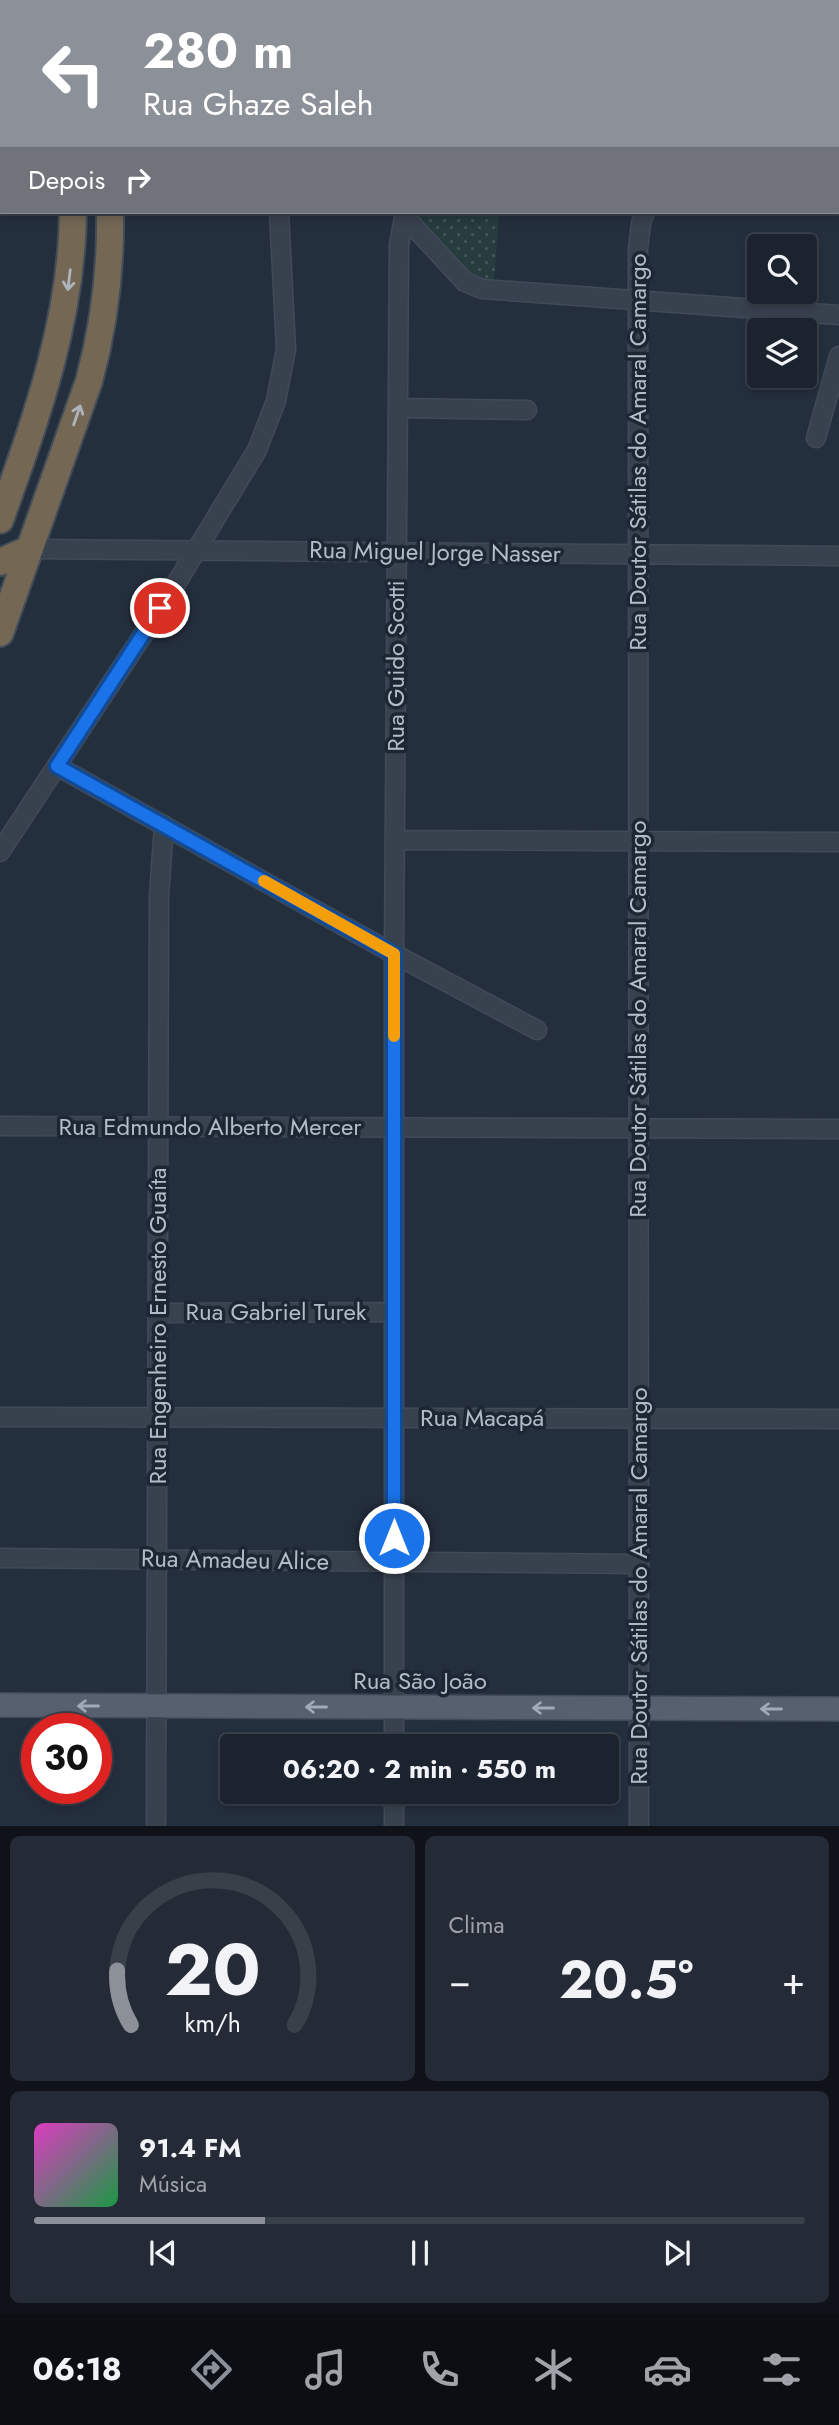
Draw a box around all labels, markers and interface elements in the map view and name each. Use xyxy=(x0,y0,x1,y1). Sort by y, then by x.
text: 280 m xyxy=(143,16,293,86)
icon: left xyxy=(28,28,119,119)
text: Rua Ghaze Saleh xyxy=(143,81,374,127)
text: Depois xyxy=(28,161,105,199)
icon: right xyxy=(119,161,157,199)
map controls xyxy=(747,234,817,388)
button: search xyxy=(747,234,817,304)
street label: Rua Doutor Sátilas do Amaral Camargo xyxy=(620,253,655,651)
one-way arrow xyxy=(62,268,75,291)
button: layers xyxy=(747,318,817,388)
one-way arrow xyxy=(72,404,84,426)
street label: Rua Miguel Jorge Nasser xyxy=(309,532,562,571)
pin xyxy=(130,578,190,638)
street label: Rua Guido Scotti xyxy=(378,580,413,752)
icon: arrive xyxy=(141,589,179,627)
street label: Rua Doutor Sátilas do Amaral Camargo xyxy=(620,820,655,1218)
street label: Rua Edmundo Alberto Mercer xyxy=(59,1109,362,1144)
street label: Rua Engenheiro Ernesto Guaíta xyxy=(140,1167,175,1485)
street label: Rua Gabriel Turek xyxy=(186,1294,367,1329)
street label: Rua Doutor Sátilas do Amaral Camargo xyxy=(621,1387,656,1785)
street label: Rua Macapá xyxy=(420,1400,544,1435)
position arrow xyxy=(357,1501,431,1575)
street label: Rua Amadeu Alice xyxy=(141,1540,329,1579)
street label: Rua São João xyxy=(353,1663,487,1698)
one-way arrow xyxy=(77,1699,100,1713)
one-way arrow xyxy=(305,1700,328,1714)
one-way arrow xyxy=(532,1701,555,1715)
one-way arrow xyxy=(760,1702,783,1716)
speed limit sign: 30 xyxy=(21,1713,112,1804)
text: 06:20 · 2 min · 550 m xyxy=(283,1750,556,1788)
text: Clima xyxy=(449,1908,505,1942)
text: 20 xyxy=(164,1917,260,2022)
text: 20.5° xyxy=(559,1942,693,2018)
text: − xyxy=(449,1953,471,2008)
text: + xyxy=(782,1953,805,2008)
text: km/h xyxy=(184,2004,241,2040)
text: 91.4 FM xyxy=(139,2129,242,2167)
text: Música xyxy=(139,2167,207,2201)
icon: previous xyxy=(144,2234,182,2272)
icon: pause xyxy=(401,2234,439,2272)
icon: next xyxy=(658,2234,696,2272)
icon: directions xyxy=(187,2345,236,2394)
icon: music xyxy=(301,2345,350,2394)
icon: phone xyxy=(415,2345,464,2394)
icon: climate xyxy=(529,2345,578,2394)
icon: car xyxy=(643,2345,692,2394)
icon: filters xyxy=(757,2345,806,2394)
text: 06:18 xyxy=(33,2346,122,2392)

